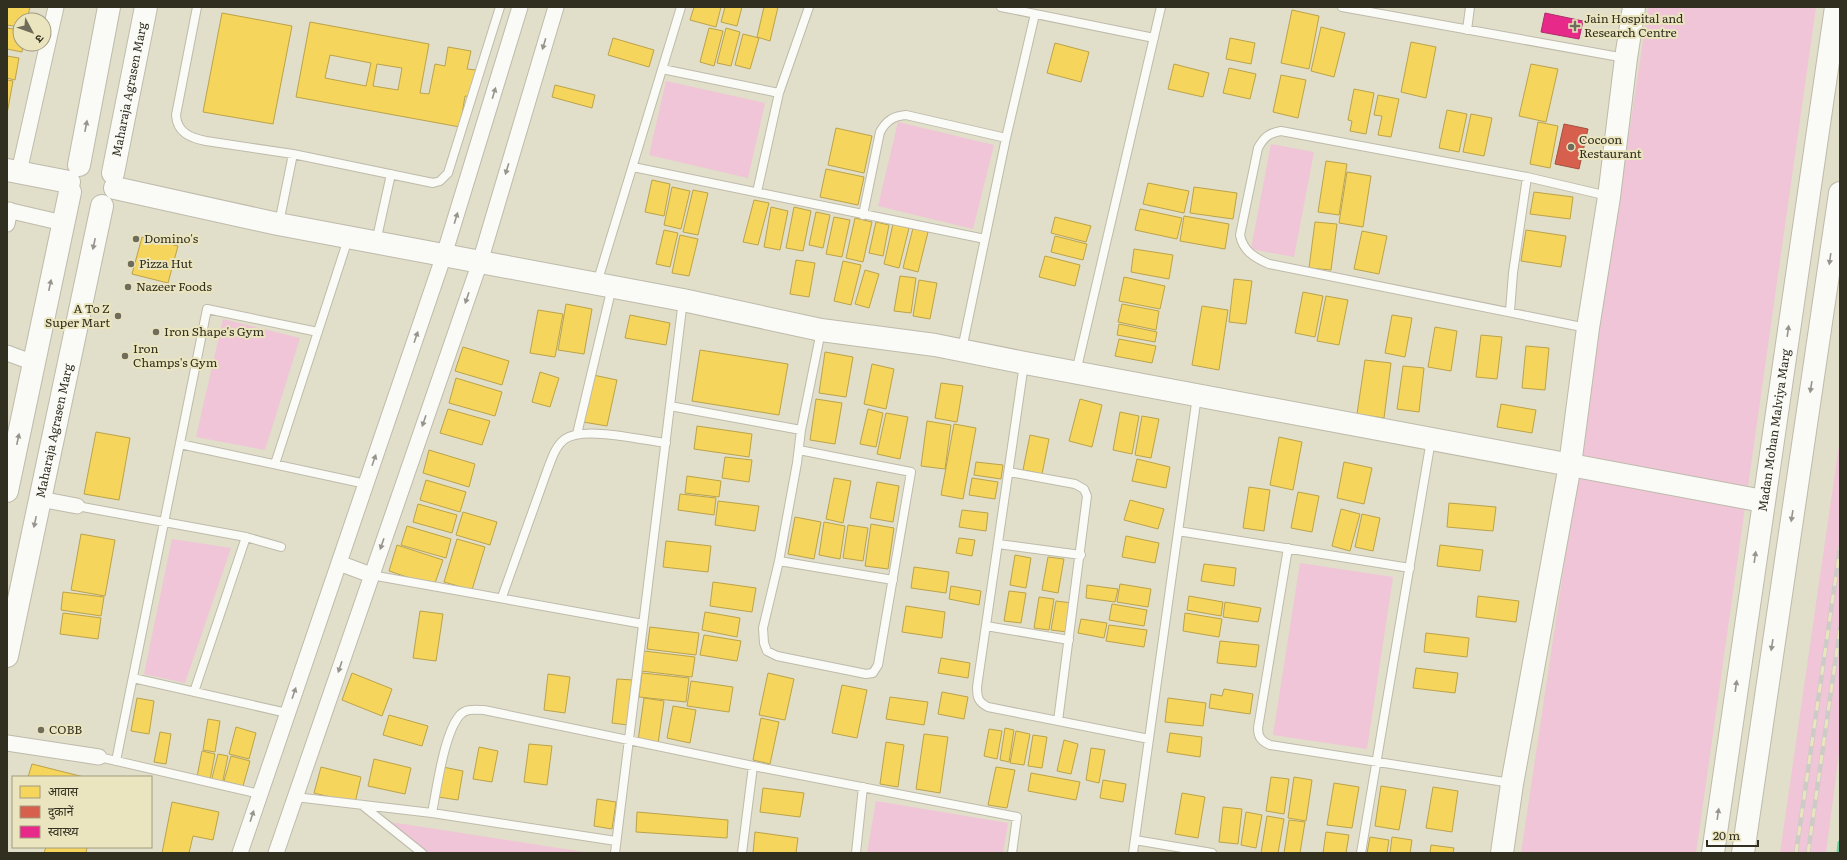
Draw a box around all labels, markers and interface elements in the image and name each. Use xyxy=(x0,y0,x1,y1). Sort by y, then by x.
place label: Jain Hospital and Research Centre xyxy=(1584,9,1684,41)
north arrow xyxy=(12,12,52,52)
street label: Maharaja Agrasen Marg xyxy=(106,20,151,158)
marker: Jain Hospital and Research Centre xyxy=(1569,20,1581,32)
text: उ xyxy=(32,32,48,47)
one-way arrow xyxy=(541,39,547,51)
one-way arrow xyxy=(491,87,497,99)
one-way arrow xyxy=(83,120,89,133)
place label: Cocoon Restaurant xyxy=(1579,130,1642,162)
marker: Cocoon Restaurant xyxy=(1566,142,1576,152)
one-way arrow xyxy=(504,163,510,175)
one-way arrow xyxy=(453,211,459,223)
place label: Domino's xyxy=(144,229,199,247)
marker: Domino's xyxy=(131,234,141,244)
one-way arrow xyxy=(90,238,96,250)
one-way arrow xyxy=(1827,253,1833,265)
place label: Pizza Hut xyxy=(139,254,193,272)
marker: Pizza Hut xyxy=(126,259,136,269)
place label: Nazeer Foods xyxy=(136,277,212,295)
one-way arrow xyxy=(48,278,54,291)
marker: Nazeer Foods xyxy=(123,282,133,292)
one-way arrow xyxy=(464,293,470,305)
place label: A To Z Super Mart xyxy=(45,299,110,331)
marker: A To Z Super Mart xyxy=(113,311,123,321)
place label: Iron Shape's Gym xyxy=(164,322,264,340)
one-way arrow xyxy=(1785,325,1791,338)
marker: Iron Shape's Gym xyxy=(151,327,161,337)
one-way arrow xyxy=(414,330,420,342)
place label: Iron Champs's Gym xyxy=(133,339,218,371)
street label: Madan Mohan Malviya Marg xyxy=(1753,347,1794,513)
marker: Iron Champs's Gym xyxy=(120,351,130,361)
street label: Maharaja Agrasen Marg xyxy=(31,362,77,500)
one-way arrow xyxy=(1808,381,1814,393)
one-way arrow xyxy=(421,416,427,428)
one-way arrow xyxy=(15,433,21,445)
one-way arrow xyxy=(371,453,377,465)
one-way arrow xyxy=(1789,510,1795,522)
one-way arrow xyxy=(32,516,38,528)
one-way arrow xyxy=(379,539,385,551)
one-way arrow xyxy=(1752,551,1758,563)
one-way arrow xyxy=(1769,638,1775,651)
one-way arrow xyxy=(336,661,342,673)
one-way arrow xyxy=(1733,680,1739,692)
one-way arrow xyxy=(291,687,297,699)
place label: COBB xyxy=(49,720,82,738)
marker: COBB xyxy=(36,725,46,735)
legend xyxy=(12,776,152,848)
text: आवास xyxy=(48,782,79,800)
text: दुकानें xyxy=(48,802,74,820)
one-way arrow xyxy=(1715,808,1721,820)
one-way arrow xyxy=(249,810,255,822)
text: स्वास्थ्य xyxy=(48,822,80,840)
scale bar xyxy=(1707,822,1758,848)
text: 20 m xyxy=(1713,826,1740,844)

